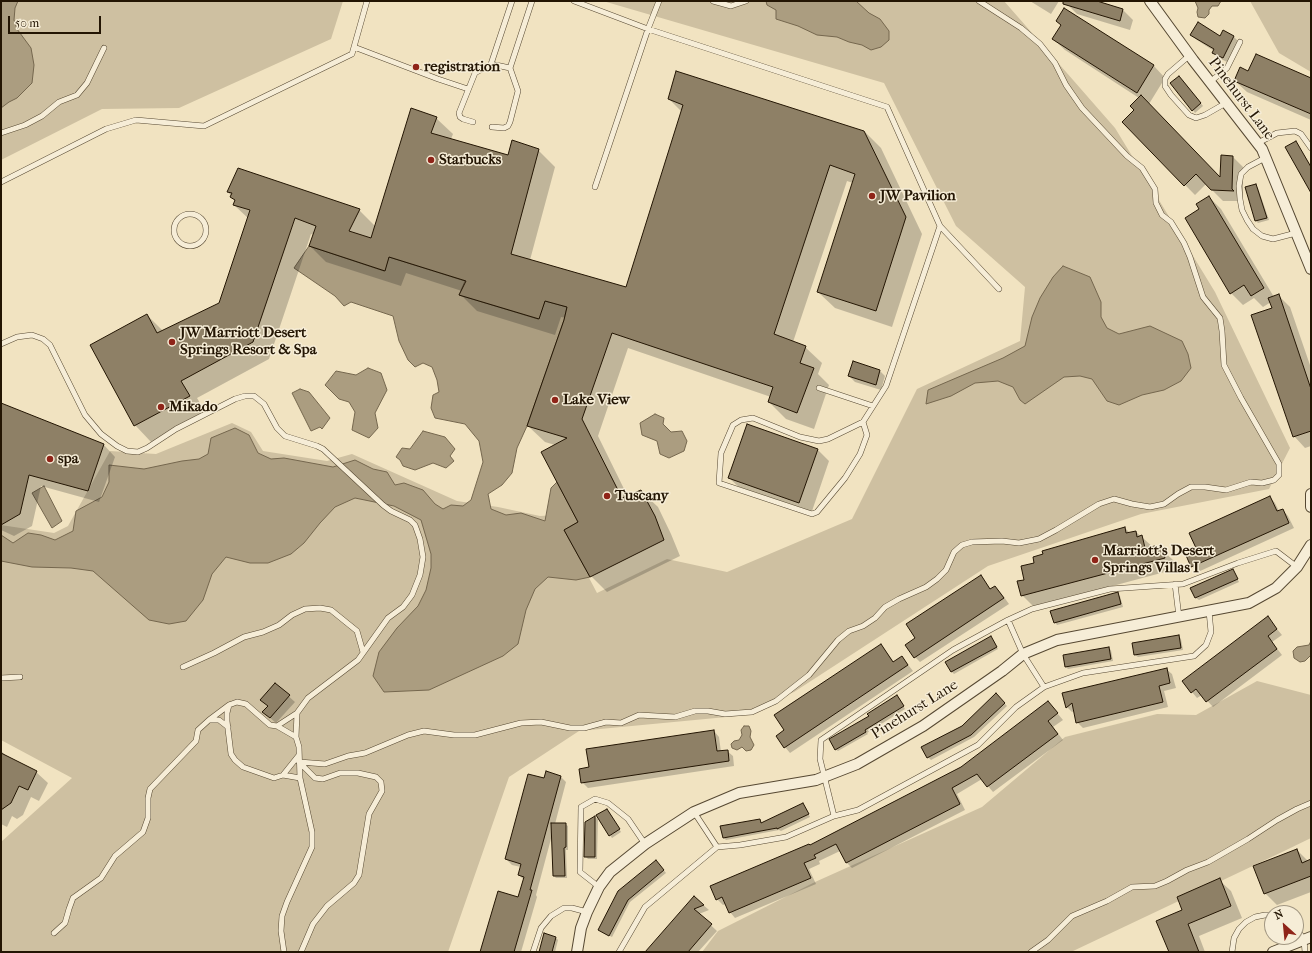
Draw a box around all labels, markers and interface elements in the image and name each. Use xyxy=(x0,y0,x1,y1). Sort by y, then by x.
scale bar xyxy=(10,8,103,34)
text: 50 m xyxy=(15,16,39,30)
street label: Pinehurst Lane xyxy=(1204,54,1278,144)
place label: registration xyxy=(424,58,500,76)
marker: registration xyxy=(411,62,421,72)
place label: Starbucks xyxy=(439,151,501,169)
marker: Starbucks xyxy=(426,155,436,165)
place label: JW Pavilion xyxy=(880,187,956,205)
marker: JW Pavilion xyxy=(867,191,877,201)
place label: JW Marriott Desert Springs Resort & Spa xyxy=(180,324,317,359)
marker: JW Marriott Desert Springs Resort & Spa xyxy=(167,337,177,347)
place label: Lake View xyxy=(563,391,630,409)
marker: Lake View xyxy=(550,395,560,405)
place label: Mikado xyxy=(169,398,218,416)
marker: Mikado xyxy=(156,402,166,412)
place label: spa xyxy=(58,450,79,468)
marker: spa xyxy=(45,454,55,464)
place label: Tuscany xyxy=(615,487,669,505)
marker: Tuscany xyxy=(602,491,612,501)
place label: Marriott's Desert Springs Villas I xyxy=(1103,542,1214,577)
marker: Marriott's Desert Springs Villas I xyxy=(1090,555,1100,565)
street label: Pinehurst Lane xyxy=(868,676,962,744)
north arrow xyxy=(1264,905,1304,945)
text: N xyxy=(1272,907,1285,922)

